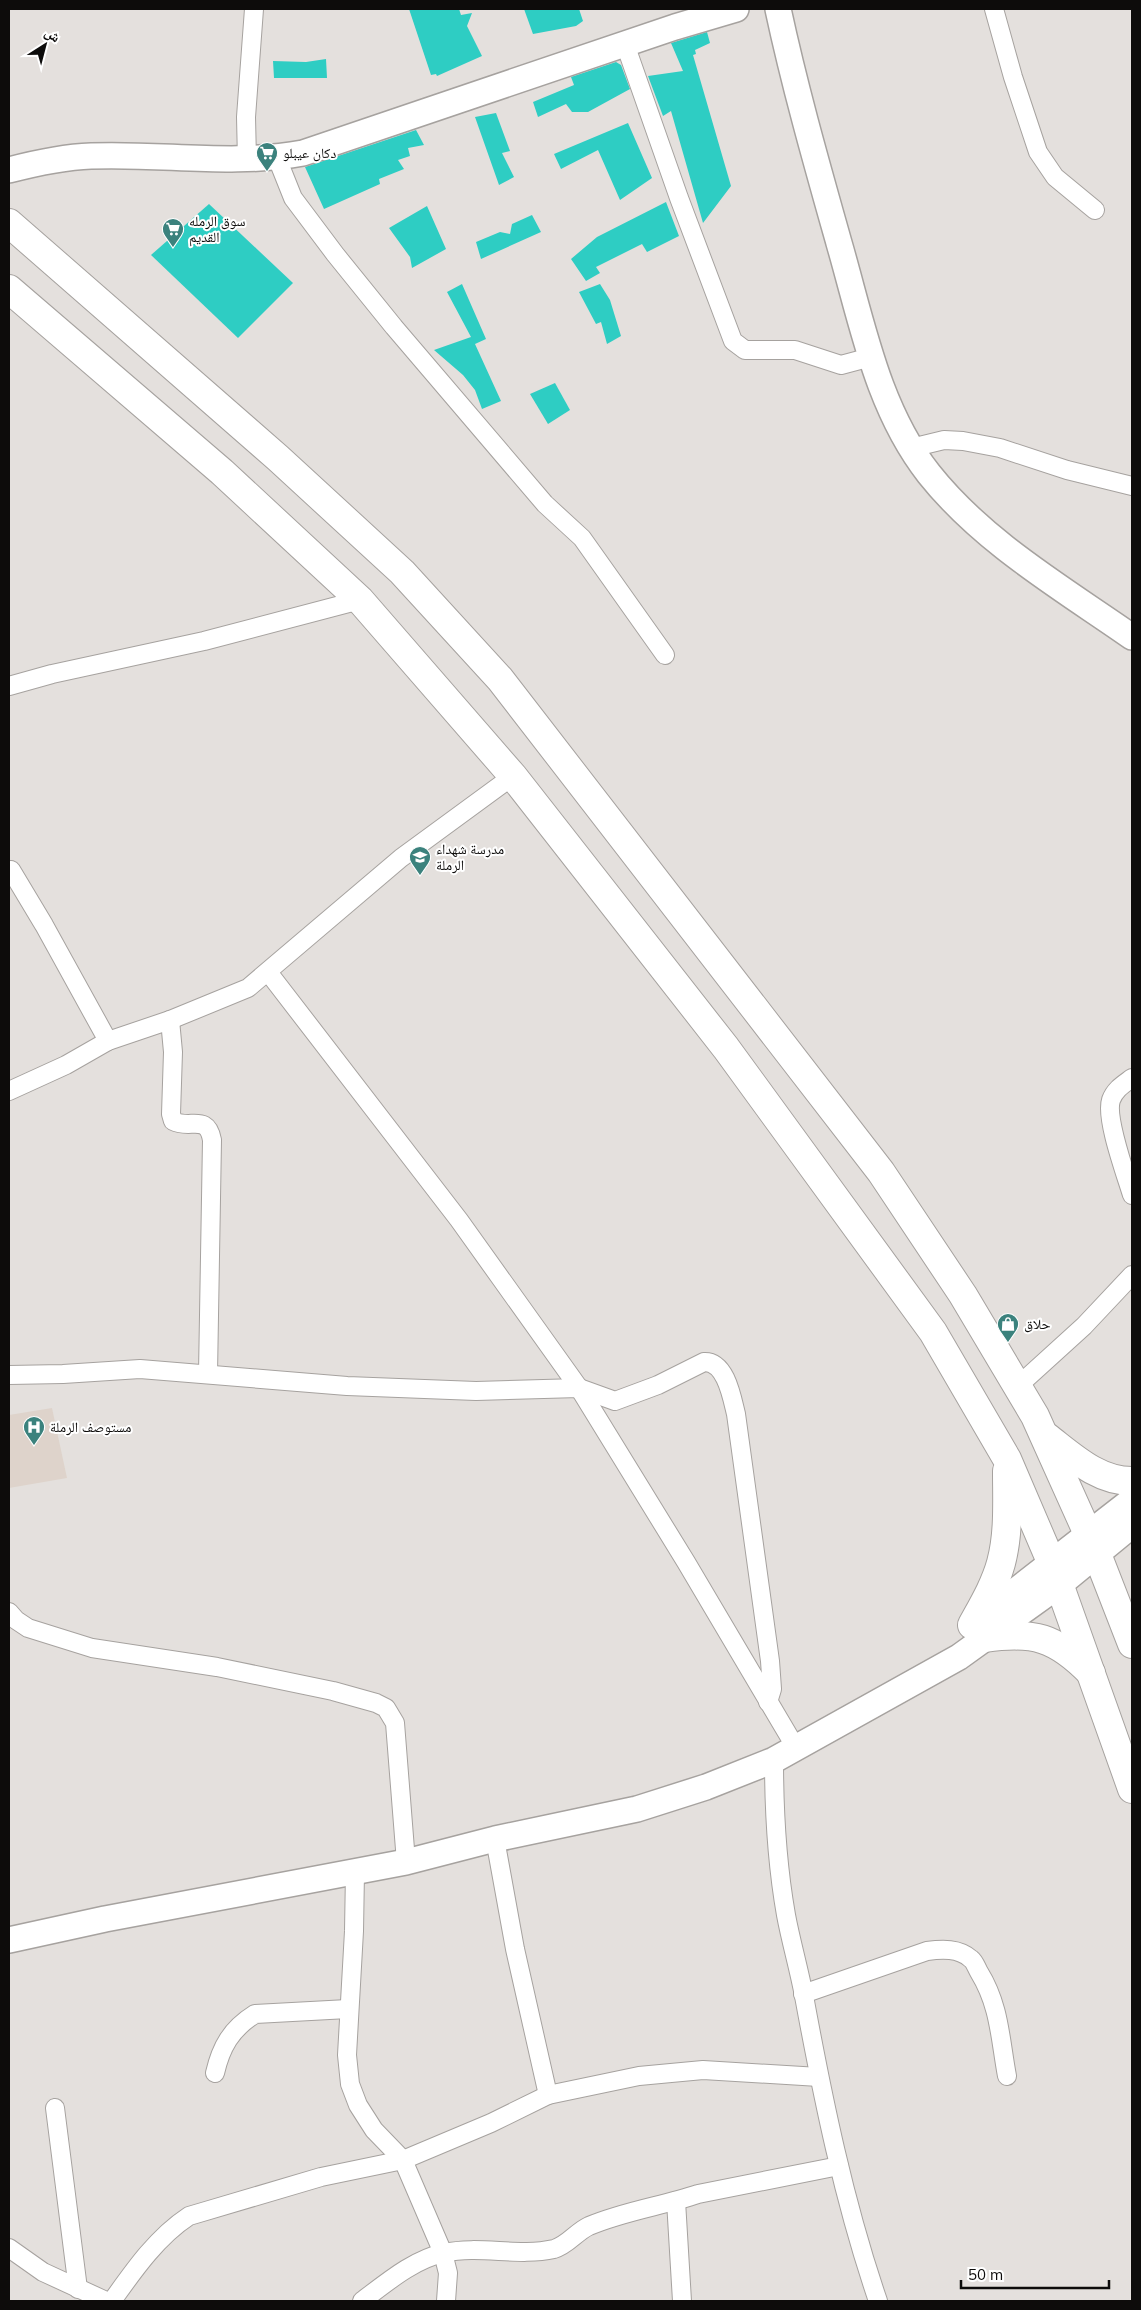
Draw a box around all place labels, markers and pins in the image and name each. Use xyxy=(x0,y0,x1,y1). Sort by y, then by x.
supermarket icon: دكان عيبلو xyxy=(255,141,279,172)
place label: دكان عيبلو xyxy=(283,144,336,162)
place label: سوق الرمله القديم xyxy=(189,212,246,247)
supermarket icon: سوق الرمله القديم xyxy=(161,217,185,248)
place label: مدرسة شهداء الرملة xyxy=(436,840,504,874)
school or university icon: مدرسة شهداء الرملة xyxy=(408,845,432,876)
shop icon: حلاق xyxy=(996,1312,1020,1343)
place label: حلاق xyxy=(1024,1315,1051,1333)
hospital icon: مستوصف الرملة xyxy=(22,1415,46,1446)
place label: مستوصف الرملة xyxy=(50,1418,131,1436)

